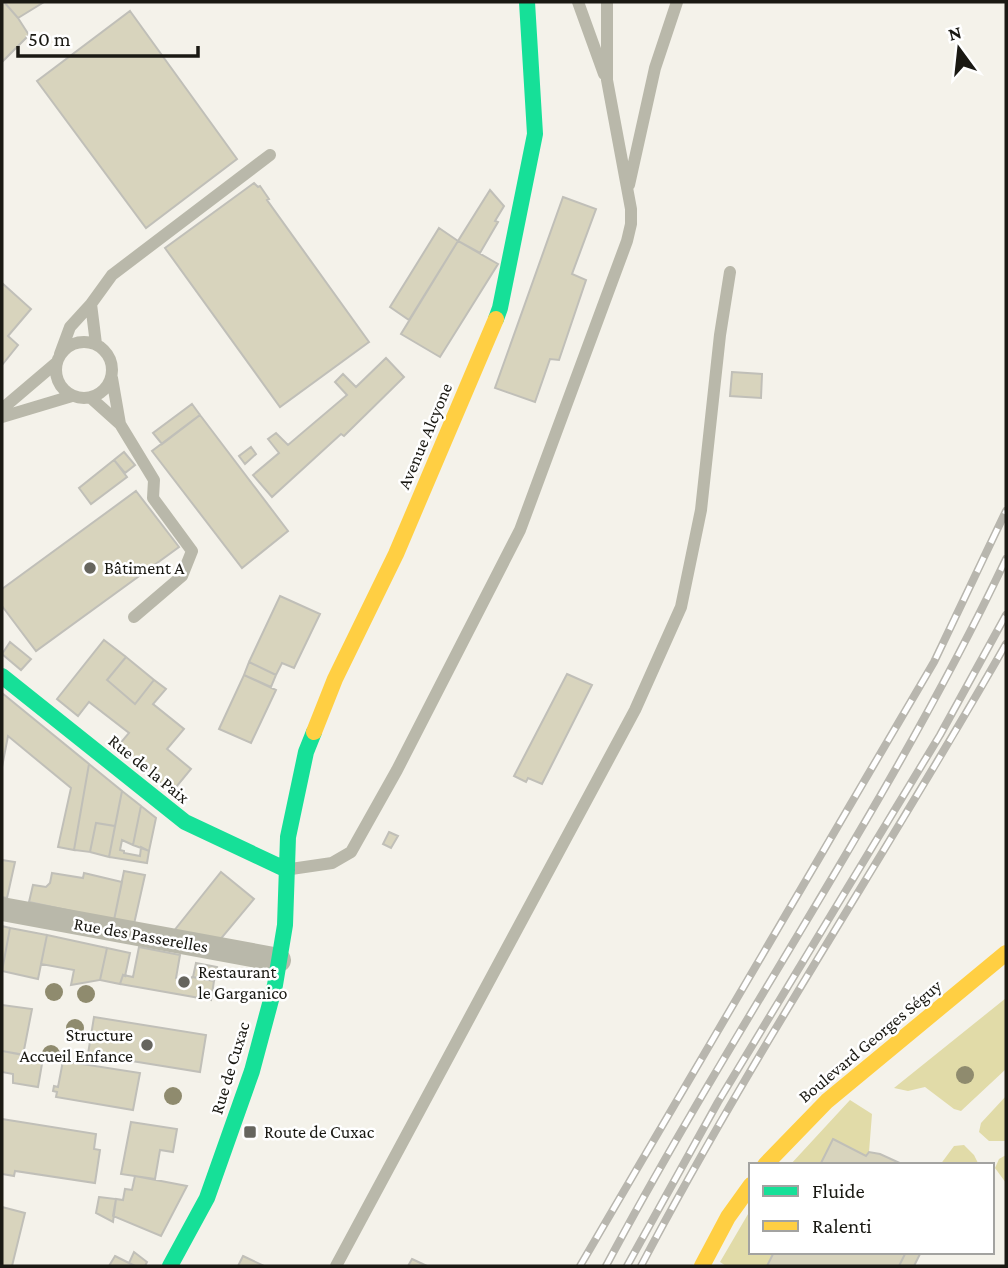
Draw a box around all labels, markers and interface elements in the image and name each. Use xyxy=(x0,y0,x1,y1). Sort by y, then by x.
scale bar xyxy=(18,14,198,58)
north arrow xyxy=(924,14,994,84)
text: N xyxy=(946,21,964,45)
text: 50 m xyxy=(28,27,71,51)
street label: Avenue Alcyone xyxy=(394,380,456,492)
place label: Bâtiment A xyxy=(104,558,185,578)
marker: Bâtiment A xyxy=(82,560,98,576)
street label: Rue de la Paix xyxy=(105,730,194,808)
street label: Rue des Passerelles xyxy=(72,913,210,957)
place label: Restaurant le Garganico xyxy=(198,962,288,1003)
marker: Restaurant le Garganico xyxy=(176,974,192,990)
street label: Boulevard Georges Séguy xyxy=(794,975,946,1107)
street label: Rue de Cuxac xyxy=(206,1019,254,1117)
place label: Structure Accueil Enfance xyxy=(20,1025,133,1066)
marker: Structure Accueil Enfance xyxy=(139,1037,155,1053)
place label: Route de Cuxac xyxy=(264,1122,375,1142)
marker: Route de Cuxac xyxy=(242,1124,258,1140)
legend xyxy=(749,1163,994,1254)
text: Fluide xyxy=(812,1179,865,1203)
text: Ralenti xyxy=(812,1214,872,1238)

